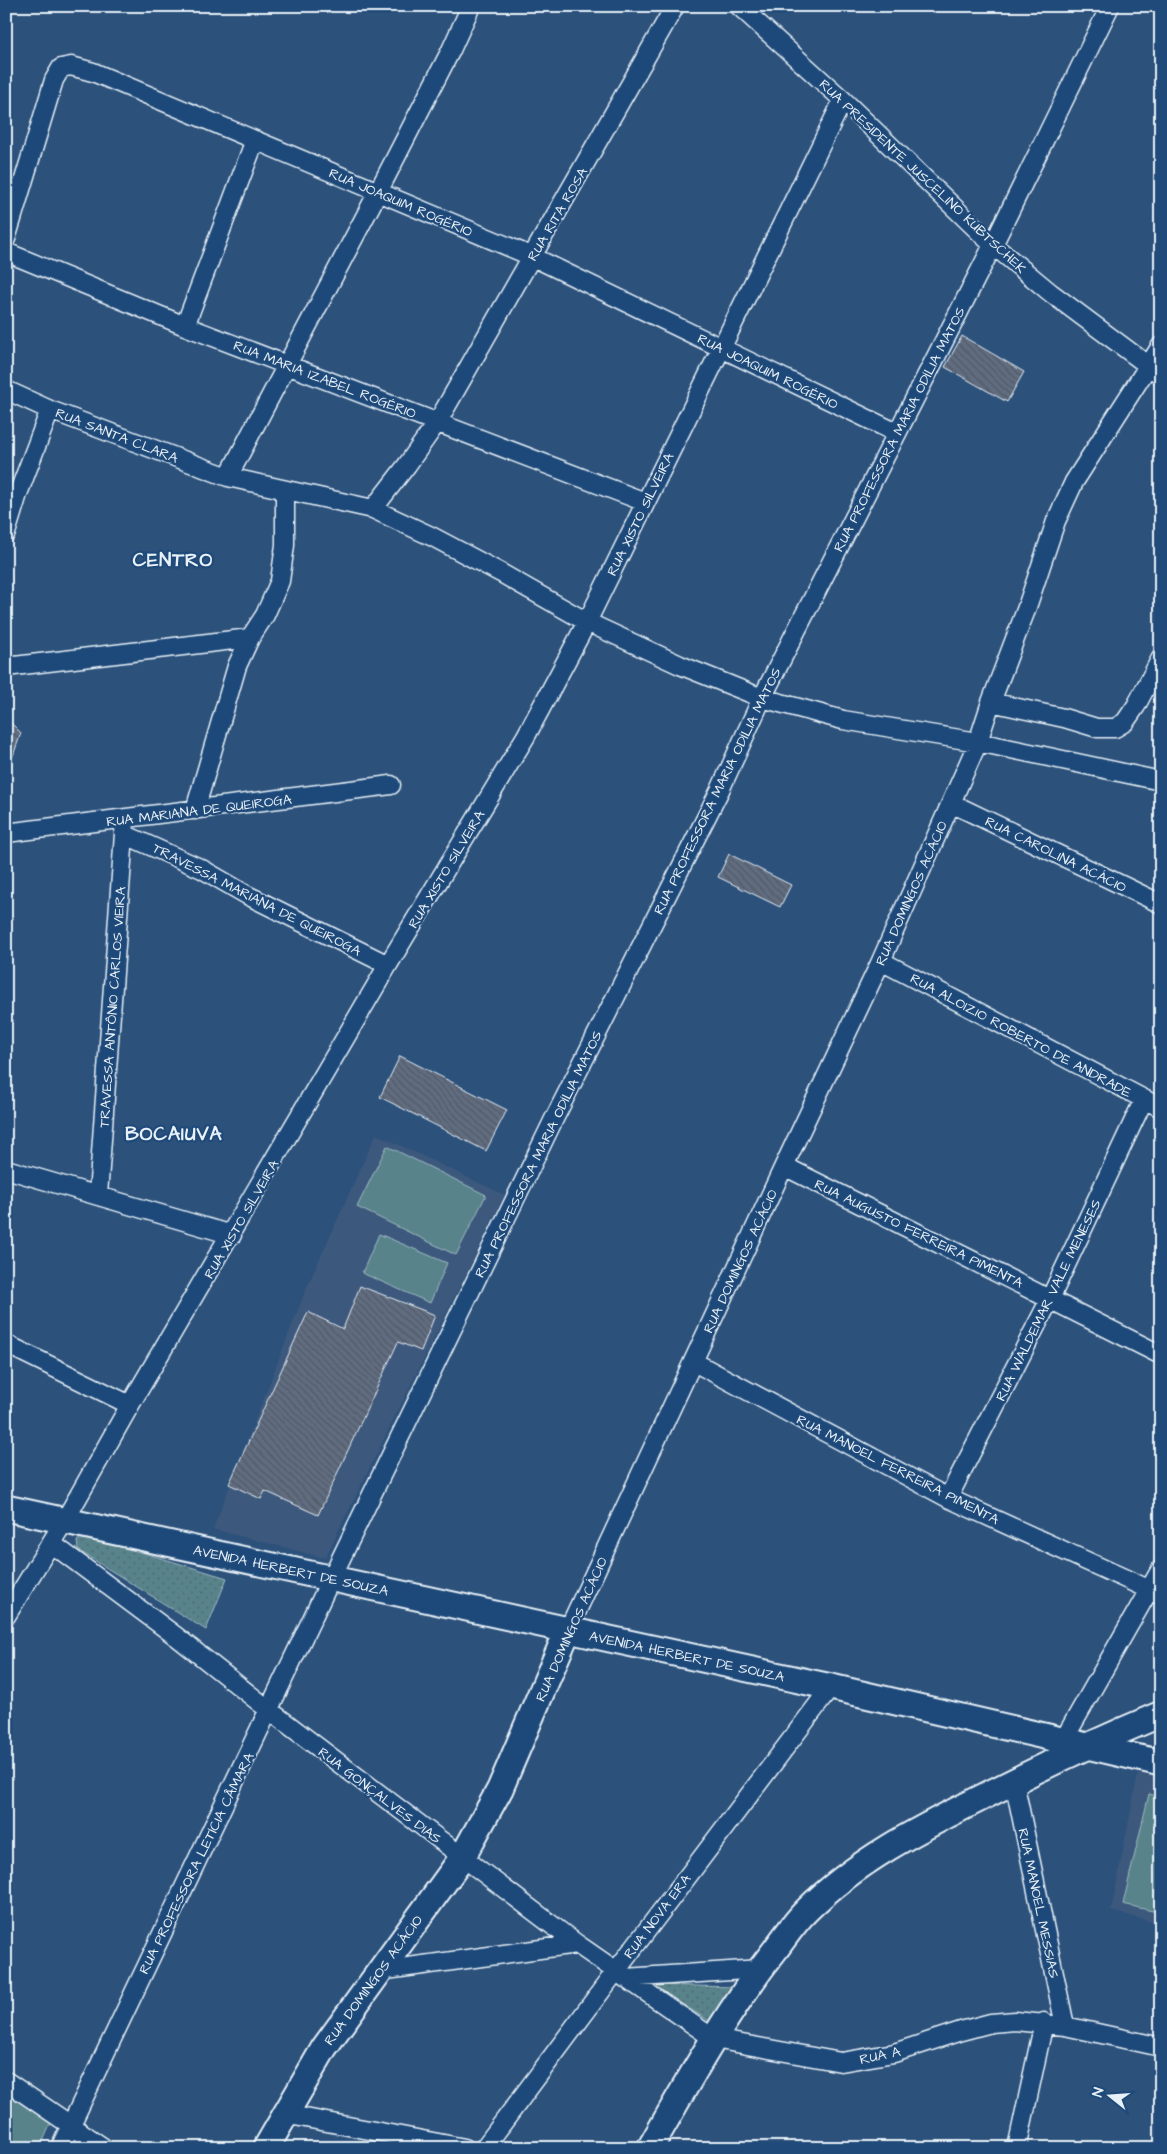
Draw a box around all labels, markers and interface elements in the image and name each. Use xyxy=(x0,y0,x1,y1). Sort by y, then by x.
street label: RUA PRESIDENTE JUSCELINO KUBTSCHEK xyxy=(814,75,1031,279)
street label: RUA JOAQUIM ROGÉRIO xyxy=(326,164,475,242)
street label: RUA RITA ROSA xyxy=(523,164,593,265)
street label: RUA PROFESSORA MARIA ODÍLIA MATOS xyxy=(829,304,971,555)
street label: RUA JOAQUIM ROGÉRIO xyxy=(694,329,841,415)
street label: RUA MARIA IZABEL ROGÉRIO xyxy=(230,336,419,424)
street label: RUA SANTA CLARA xyxy=(52,403,181,469)
street label: RUA XISTO SILVEIRA xyxy=(602,450,679,579)
district label: CENTRO xyxy=(133,547,213,574)
street label: RUA PROFESSORA MARIA ODÍLIA MATOS xyxy=(649,665,787,918)
street label: RUA MARIANA DE QUEIROGA xyxy=(105,790,293,832)
street label: RUA XISTO SILVEIRA xyxy=(404,807,490,932)
street label: RUA CAROLINA ACÁCIO xyxy=(981,812,1130,898)
street label: RUA DOMINGOS ACÁCIO xyxy=(871,818,953,969)
street label: TRAVESSA MARIANA DE QUEIROGA xyxy=(149,838,364,961)
street label: TRAVESSA ANTÔNIO CARLOS VIEIRA xyxy=(95,886,131,1128)
street label: RUA ALOIZIO ROBERTO DE ANDRADE xyxy=(906,969,1135,1103)
street label: RUA PROFESSORA MARIA ODÍLIA MATOS xyxy=(470,1028,608,1281)
district label: BOCAIUVA xyxy=(125,1121,223,1148)
street label: RUA XISTO SILVEIRA xyxy=(200,1156,284,1283)
street label: RUA AUGUSTO FERREIRA PIMENTA xyxy=(811,1175,1026,1293)
street label: RUA DOMINGOS ACÁCIO xyxy=(699,1186,783,1336)
street label: RUA WALDEMAR VALE MENESES xyxy=(991,1196,1107,1405)
street label: RUA MANOEL FERREIRA PIMENTA xyxy=(793,1410,1002,1530)
street label: AVENIDA HERBERT DE SOUZA xyxy=(191,1541,390,1601)
street label: RUA DOMINGOS ACÁCIO xyxy=(531,1554,613,1705)
street label: AVENIDA HERBERT DE SOUZA xyxy=(587,1627,786,1687)
street label: RUA GONÇALVES DIAS xyxy=(314,1743,445,1849)
street label: RUA PROFESSORA LETÍCIA CÂMARA xyxy=(134,1749,259,1978)
street label: RUA MANOEL MESSIAS xyxy=(1012,1826,1064,1980)
street label: RUA NOVA ERA xyxy=(619,1870,696,1963)
street label: RUA DOMINGOS ACÁCIO xyxy=(320,1911,428,2050)
street label: RUA A xyxy=(858,2042,903,2070)
north arrow xyxy=(1084,2072,1134,2122)
text: N xyxy=(1088,2085,1109,2100)

